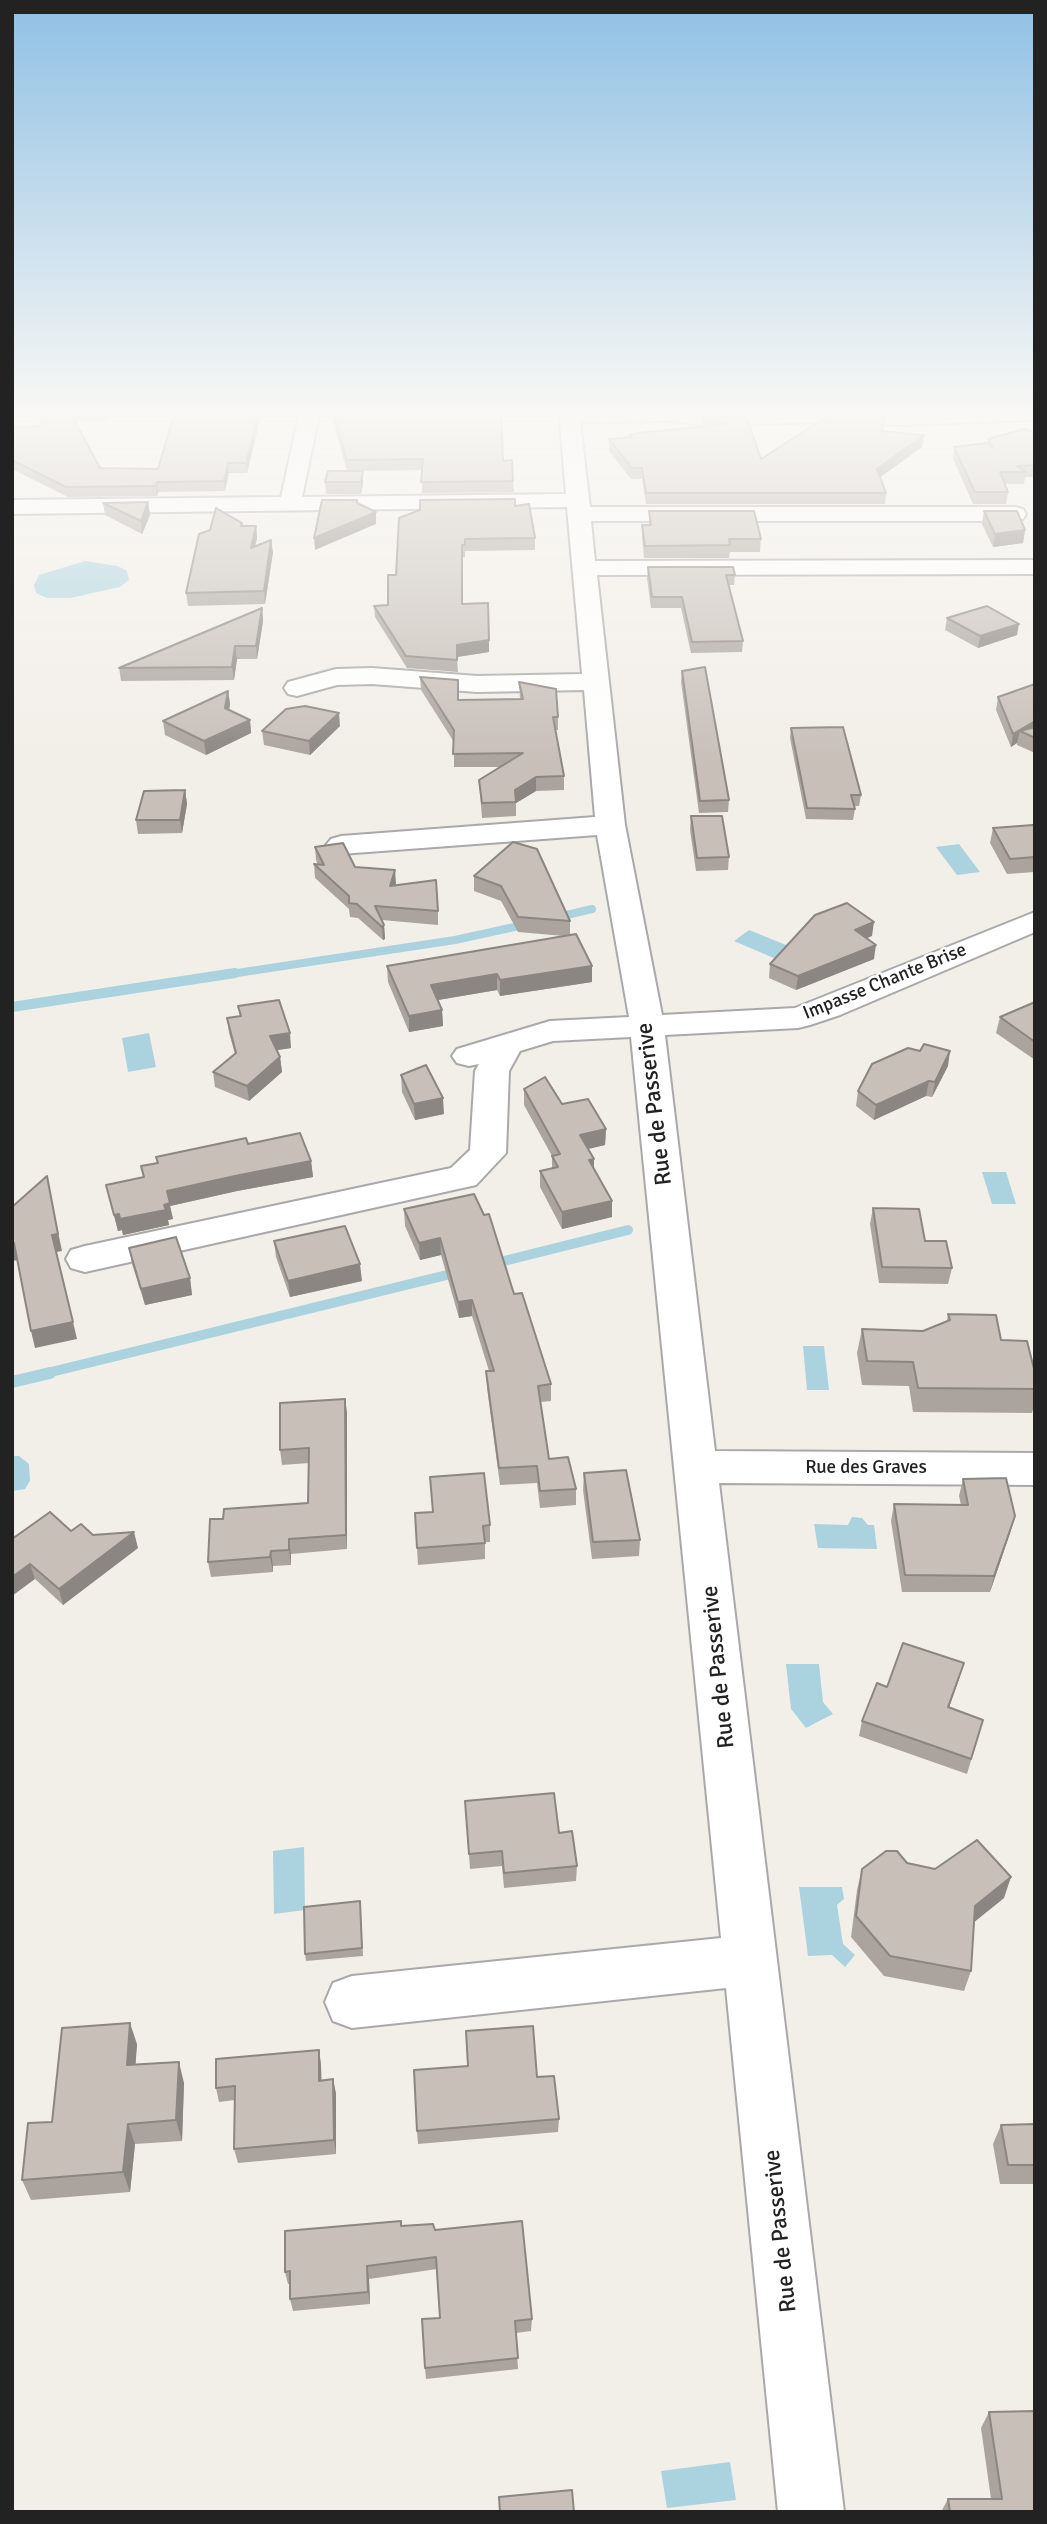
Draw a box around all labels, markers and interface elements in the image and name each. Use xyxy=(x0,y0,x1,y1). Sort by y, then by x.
street label: Impasse Chante Brise xyxy=(800,939,970,1025)
street label: Rue de Passerive xyxy=(631,1021,679,1187)
street label: Rue des Graves xyxy=(805,1457,927,1479)
street label: Rue de Passerive xyxy=(697,1584,741,1750)
street label: Rue de Passerive xyxy=(759,2148,803,2314)

